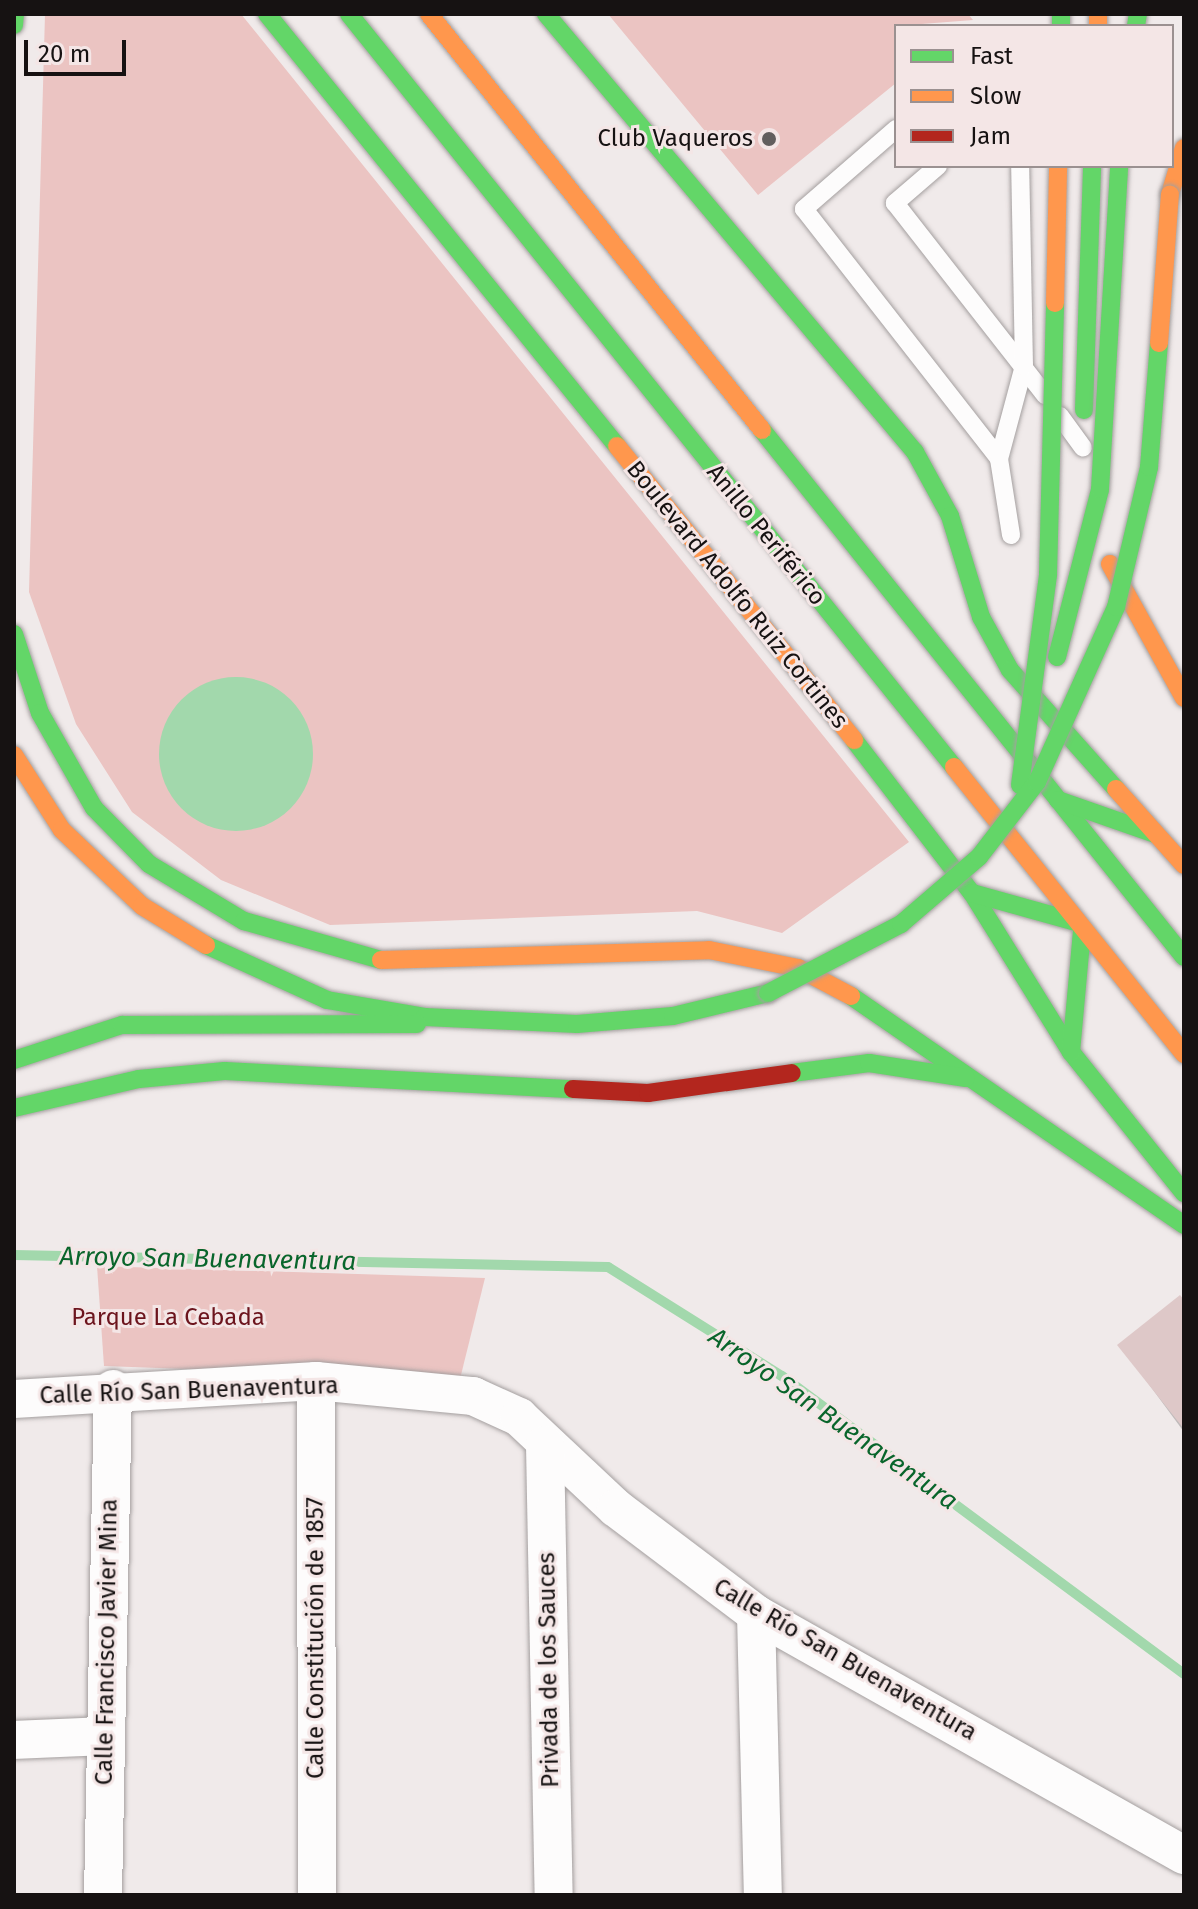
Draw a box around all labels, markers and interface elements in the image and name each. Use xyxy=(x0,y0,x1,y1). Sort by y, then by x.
scale bar xyxy=(28,24,130,74)
legend xyxy=(894,24,1174,168)
text: 20 m xyxy=(38,40,90,68)
text: Fast xyxy=(970,42,1013,70)
text: Slow xyxy=(970,82,1021,110)
text: Jam xyxy=(970,122,1011,150)
place label: Club Vaqueros xyxy=(598,125,753,153)
marker: Club Vaqueros xyxy=(760,130,778,148)
street label: Boulevard Adolfo Ruiz Cortines xyxy=(620,456,854,734)
street label: Anillo Periférico xyxy=(700,459,832,611)
water label: Arroyo San Buenaventura xyxy=(59,1241,357,1277)
park label: Parque La Cebada xyxy=(71,1304,265,1332)
water label: Arroyo San Buenaventura xyxy=(703,1321,963,1517)
street label: Calle Río San Buenaventura xyxy=(39,1371,339,1411)
street label: Calle Constitución de 1857 xyxy=(302,1497,330,1779)
street label: Calle Francisco Javier Mina xyxy=(90,1498,124,1786)
street label: Privada de los Sauces xyxy=(533,1552,565,1788)
street label: Calle Río San Buenaventura xyxy=(708,1573,982,1747)

